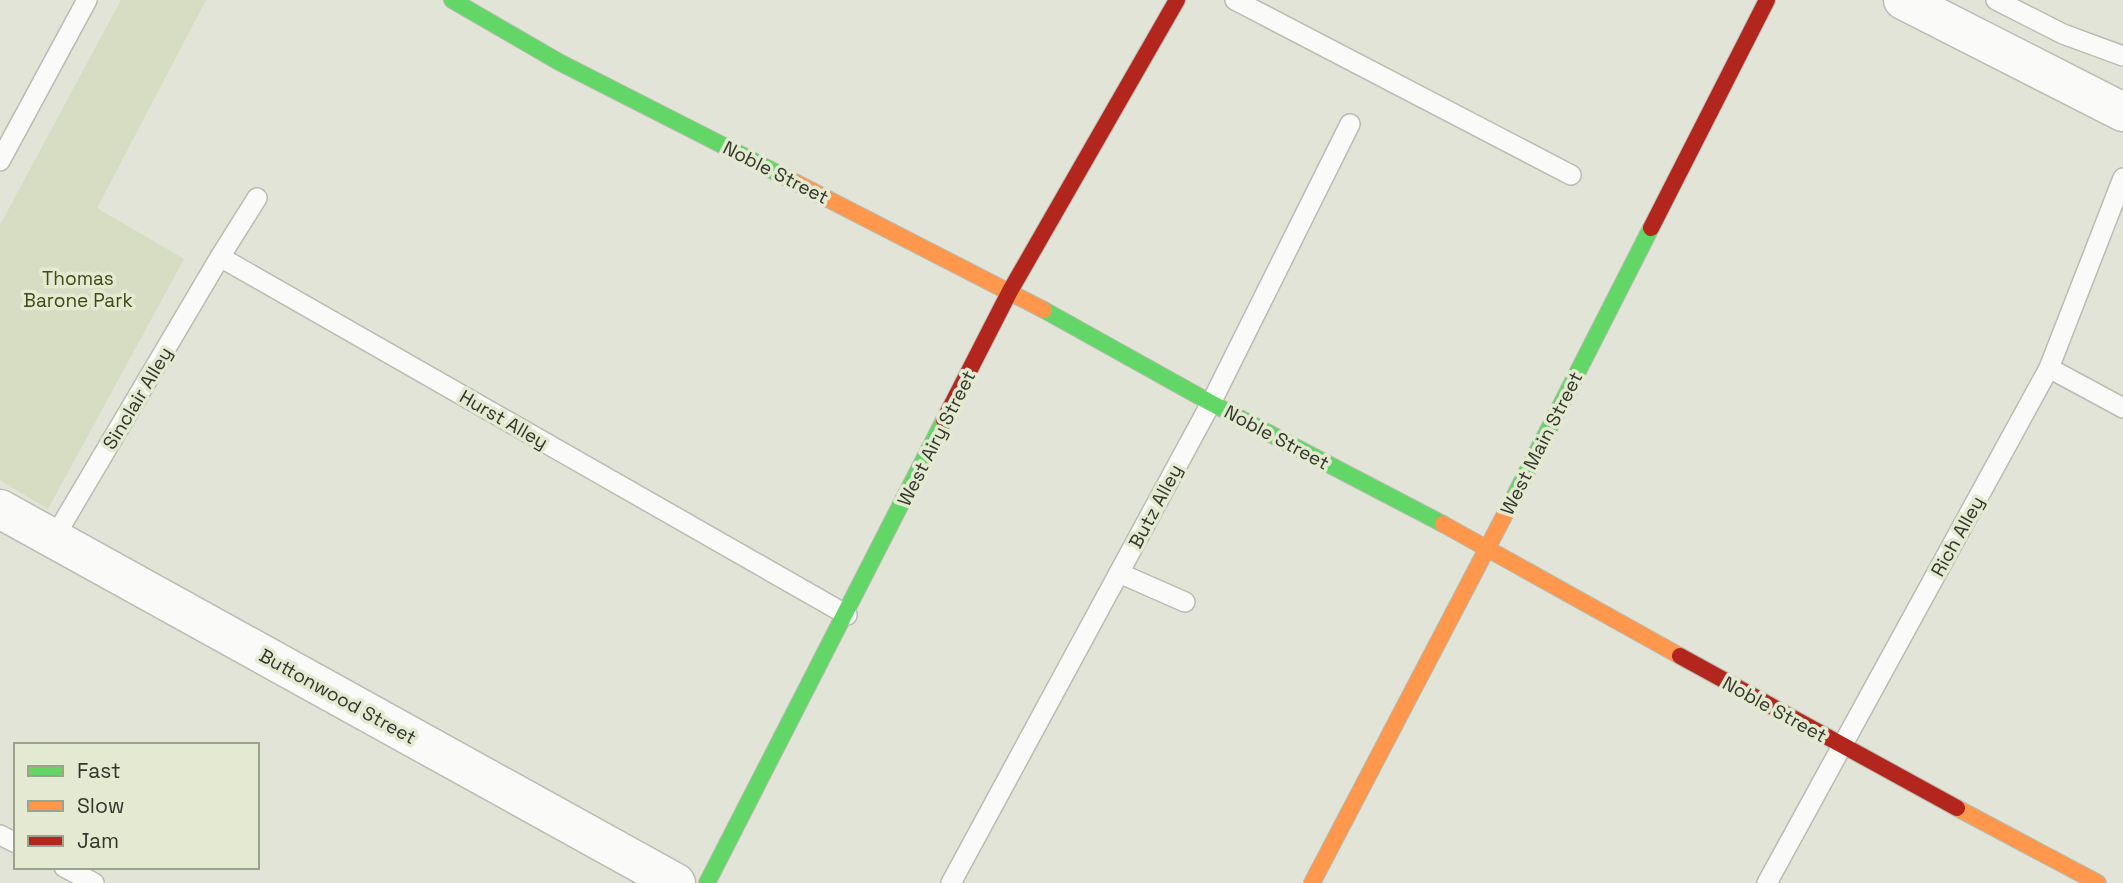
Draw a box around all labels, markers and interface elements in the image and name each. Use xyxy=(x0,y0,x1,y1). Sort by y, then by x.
street label: Noble Street xyxy=(719,135,833,210)
park label: Thomas Barone Park xyxy=(23,266,133,313)
street label: Sinclair Alley xyxy=(97,342,178,454)
street label: West Airy Street xyxy=(891,366,981,510)
street label: West Main Street xyxy=(1495,367,1588,519)
street label: Hurst Alley xyxy=(455,384,553,455)
street label: Noble Street xyxy=(1220,399,1334,476)
street label: Butz Alley xyxy=(1123,460,1188,553)
street label: Rich Alley xyxy=(1925,492,1990,581)
street label: Buttonwood Street xyxy=(255,643,421,750)
street label: Noble Street xyxy=(1718,671,1831,748)
legend xyxy=(14,743,259,869)
text: Fast xyxy=(77,757,121,784)
text: Slow xyxy=(77,792,125,819)
text: Jam xyxy=(77,827,119,854)

